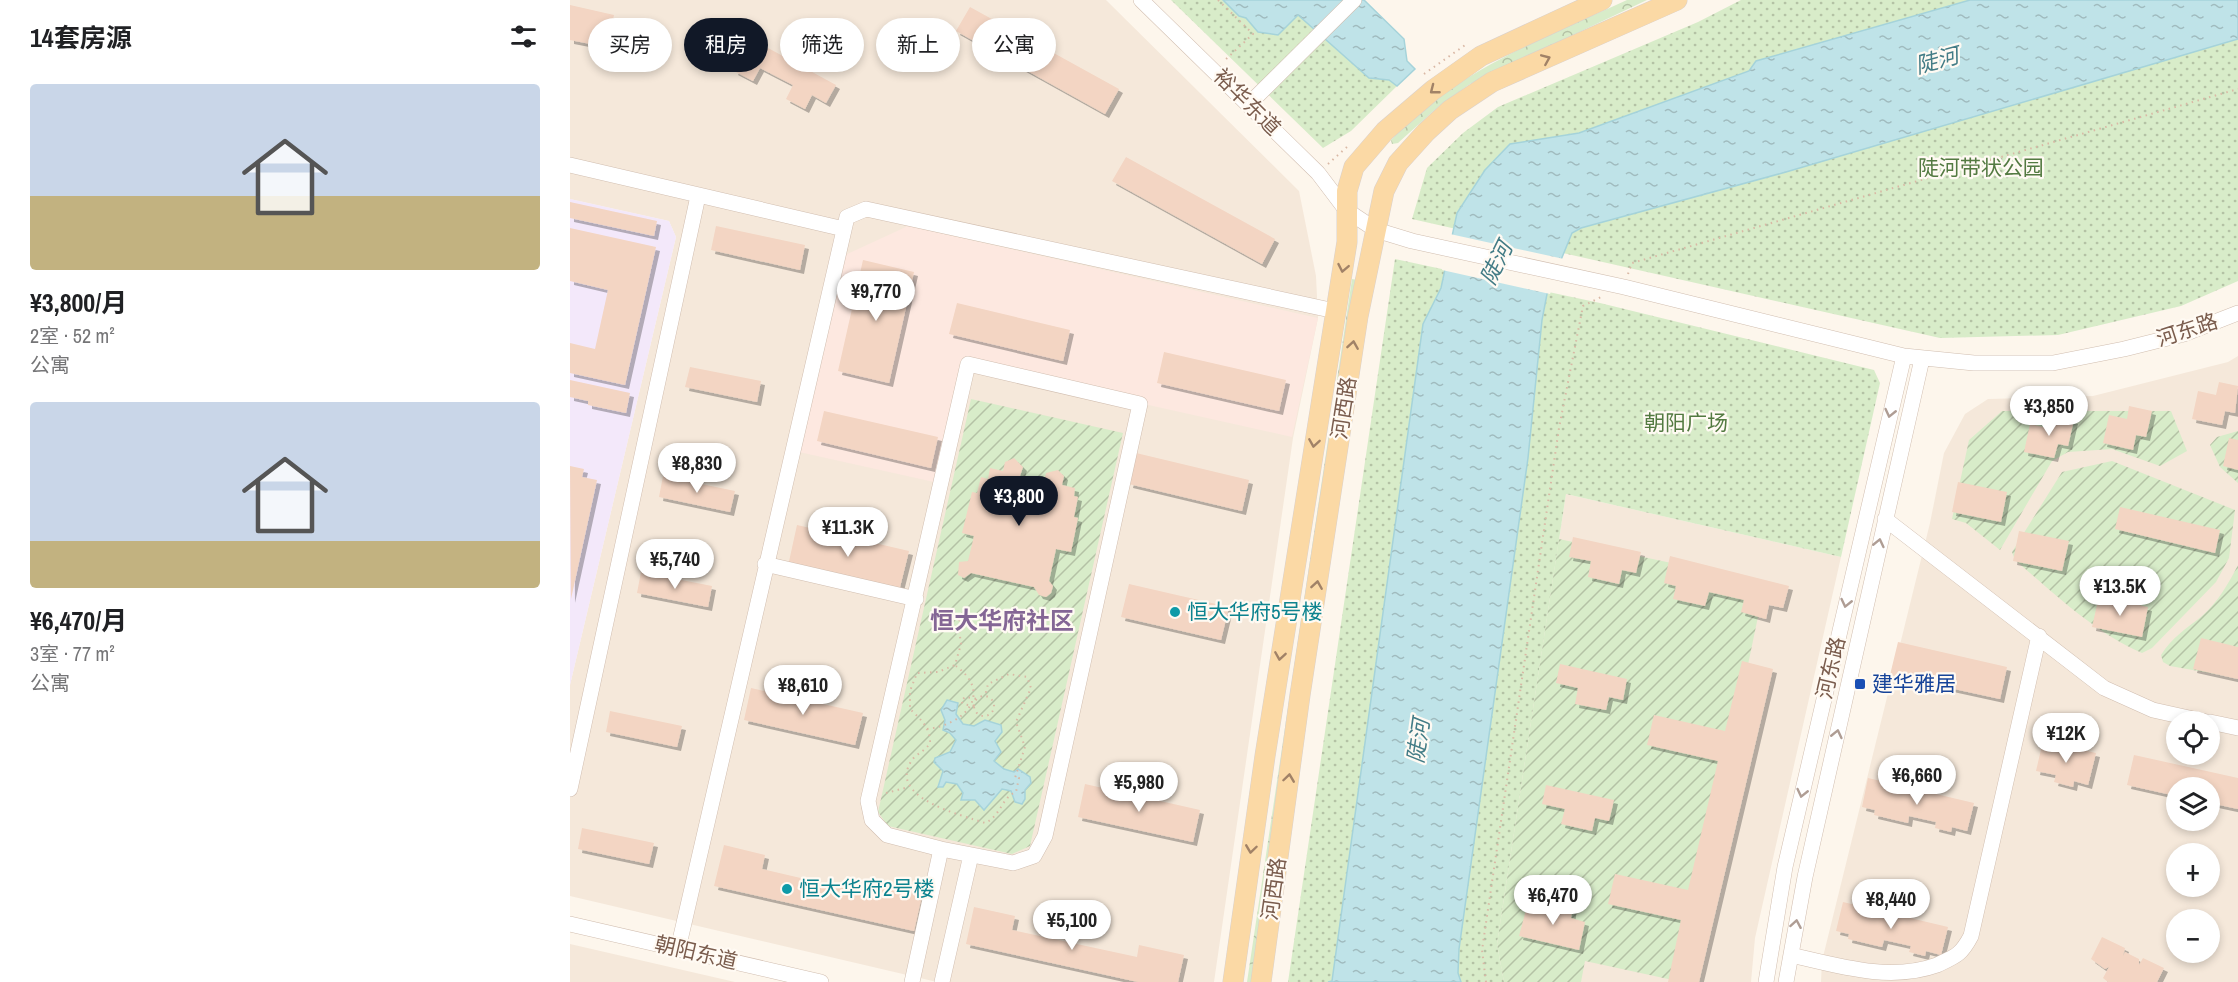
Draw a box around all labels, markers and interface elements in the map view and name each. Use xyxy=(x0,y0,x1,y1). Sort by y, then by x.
chip: 买房 xyxy=(588,18,672,72)
chip: 租房 xyxy=(684,18,768,72)
chip: 筛选 xyxy=(780,18,864,72)
chip: 新上 xyxy=(876,18,960,72)
chip: 公寓 xyxy=(972,18,1056,72)
text: 14套房源 xyxy=(30,20,132,55)
icon: filters xyxy=(507,20,540,53)
water label: 陡河 xyxy=(1912,39,1966,80)
one-way arrow xyxy=(1539,54,1550,66)
street label: 裕华东道 xyxy=(1207,62,1287,142)
one-way arrow xyxy=(1429,82,1440,93)
icon: home xyxy=(231,123,339,231)
park label: 陡河带状公园 xyxy=(1918,153,2044,182)
water label: 陡河 xyxy=(1473,233,1521,289)
one-way arrow xyxy=(1337,263,1350,273)
pin: ¥9,770 xyxy=(827,271,925,322)
text: ¥9,770 xyxy=(851,277,901,304)
text: ¥3,800/月 xyxy=(30,285,127,320)
street label: 河东路 xyxy=(2152,306,2221,353)
text: 2室 · 52 m² xyxy=(30,322,115,349)
one-way arrow xyxy=(1347,340,1359,350)
text: 公寓 xyxy=(30,351,70,378)
street label: 河西路 xyxy=(1324,375,1363,441)
pin: ¥3,850 xyxy=(2000,386,2098,437)
text: ¥3,850 xyxy=(2024,392,2074,419)
park label: 朝阳广场 xyxy=(1644,408,1728,437)
one-way arrow xyxy=(1885,408,1898,418)
one-way arrow xyxy=(1308,438,1320,447)
icon: home xyxy=(231,441,339,549)
pin: ¥8,830 xyxy=(648,443,746,494)
text: ¥8,830 xyxy=(672,449,722,476)
pin: ¥3,800 xyxy=(970,476,1068,527)
text: ¥3,800 xyxy=(994,482,1044,509)
pin: ¥11.3K xyxy=(799,507,897,558)
text: ¥11.3K xyxy=(822,513,874,540)
pin: ¥5,740 xyxy=(626,539,724,590)
one-way arrow xyxy=(1872,539,1885,549)
text: ¥5,740 xyxy=(650,545,700,572)
pin: ¥13.5K xyxy=(2071,566,2169,617)
text: ¥13.5K xyxy=(2094,572,2146,599)
one-way arrow xyxy=(1310,581,1323,591)
place label: 恒大华府5号楼 xyxy=(1187,597,1323,626)
one-way arrow xyxy=(1841,598,1854,608)
text: ¥6,470/月 xyxy=(30,603,127,638)
district label: 恒大华府社区 xyxy=(930,604,1074,636)
marker: 恒大华府5号楼 xyxy=(1168,605,1182,619)
street label: 河东路 xyxy=(1809,634,1852,702)
text: 3室 · 77 m² xyxy=(30,640,115,667)
one-way arrow xyxy=(1275,651,1287,661)
pin: ¥8,610 xyxy=(754,665,852,716)
text: 公寓 xyxy=(30,669,70,696)
place label: 建华雅居 xyxy=(1872,669,1956,698)
text: ¥8,610 xyxy=(778,671,828,698)
marker: 建华雅居 xyxy=(1853,677,1867,691)
map controls xyxy=(2166,711,2220,963)
button: locate xyxy=(2166,711,2220,765)
water label: 陡河 xyxy=(1400,713,1436,765)
pin: ¥12K xyxy=(2030,713,2102,764)
text: ¥12K xyxy=(2046,719,2086,746)
one-way arrow xyxy=(1830,729,1843,739)
pin: ¥6,660 xyxy=(1868,755,1966,806)
text: ¥6,660 xyxy=(1892,761,1942,788)
pin: ¥5,980 xyxy=(1090,762,1188,813)
text: ¥5,980 xyxy=(1114,768,1164,795)
one-way arrow xyxy=(1282,774,1295,783)
button: layers xyxy=(2166,777,2220,831)
one-way arrow xyxy=(1796,787,1809,797)
button: + xyxy=(2166,843,2220,897)
one-way arrow xyxy=(1246,844,1258,853)
street label: 河西路 xyxy=(1255,856,1292,922)
place label: 恒大华府2号楼 xyxy=(799,874,935,903)
pin: ¥6,470 xyxy=(1504,875,1602,926)
pin: ¥8,440 xyxy=(1842,879,1940,930)
text: ¥6,470 xyxy=(1528,881,1578,908)
marker: 恒大华府2号楼 xyxy=(780,882,794,896)
text: ¥8,440 xyxy=(1866,885,1916,912)
pin: ¥5,100 xyxy=(1023,900,1121,951)
text: ¥5,100 xyxy=(1047,906,1097,933)
button: − xyxy=(2166,909,2220,963)
one-way arrow xyxy=(1789,920,1802,930)
street label: 朝阳东道 xyxy=(652,929,740,976)

